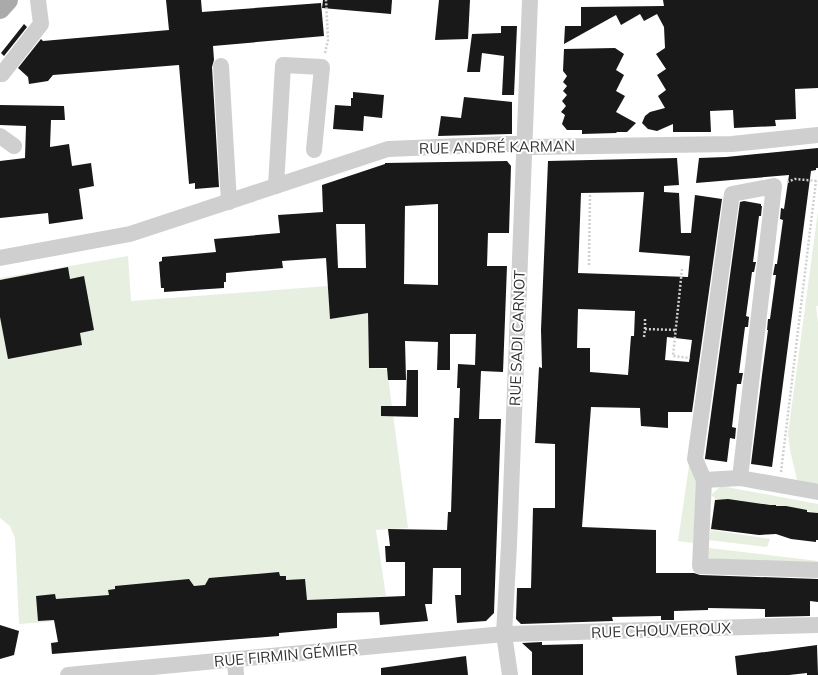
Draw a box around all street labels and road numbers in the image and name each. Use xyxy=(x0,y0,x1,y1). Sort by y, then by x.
street label: RUE ANDRÉ KARMAN xyxy=(419,136,575,158)
street label: RUE SADI CARNOT xyxy=(505,270,529,406)
street label: RUE CHOUVEROUX xyxy=(591,618,732,642)
street label: RUE FIRMIN GÉMIER xyxy=(213,639,359,671)

